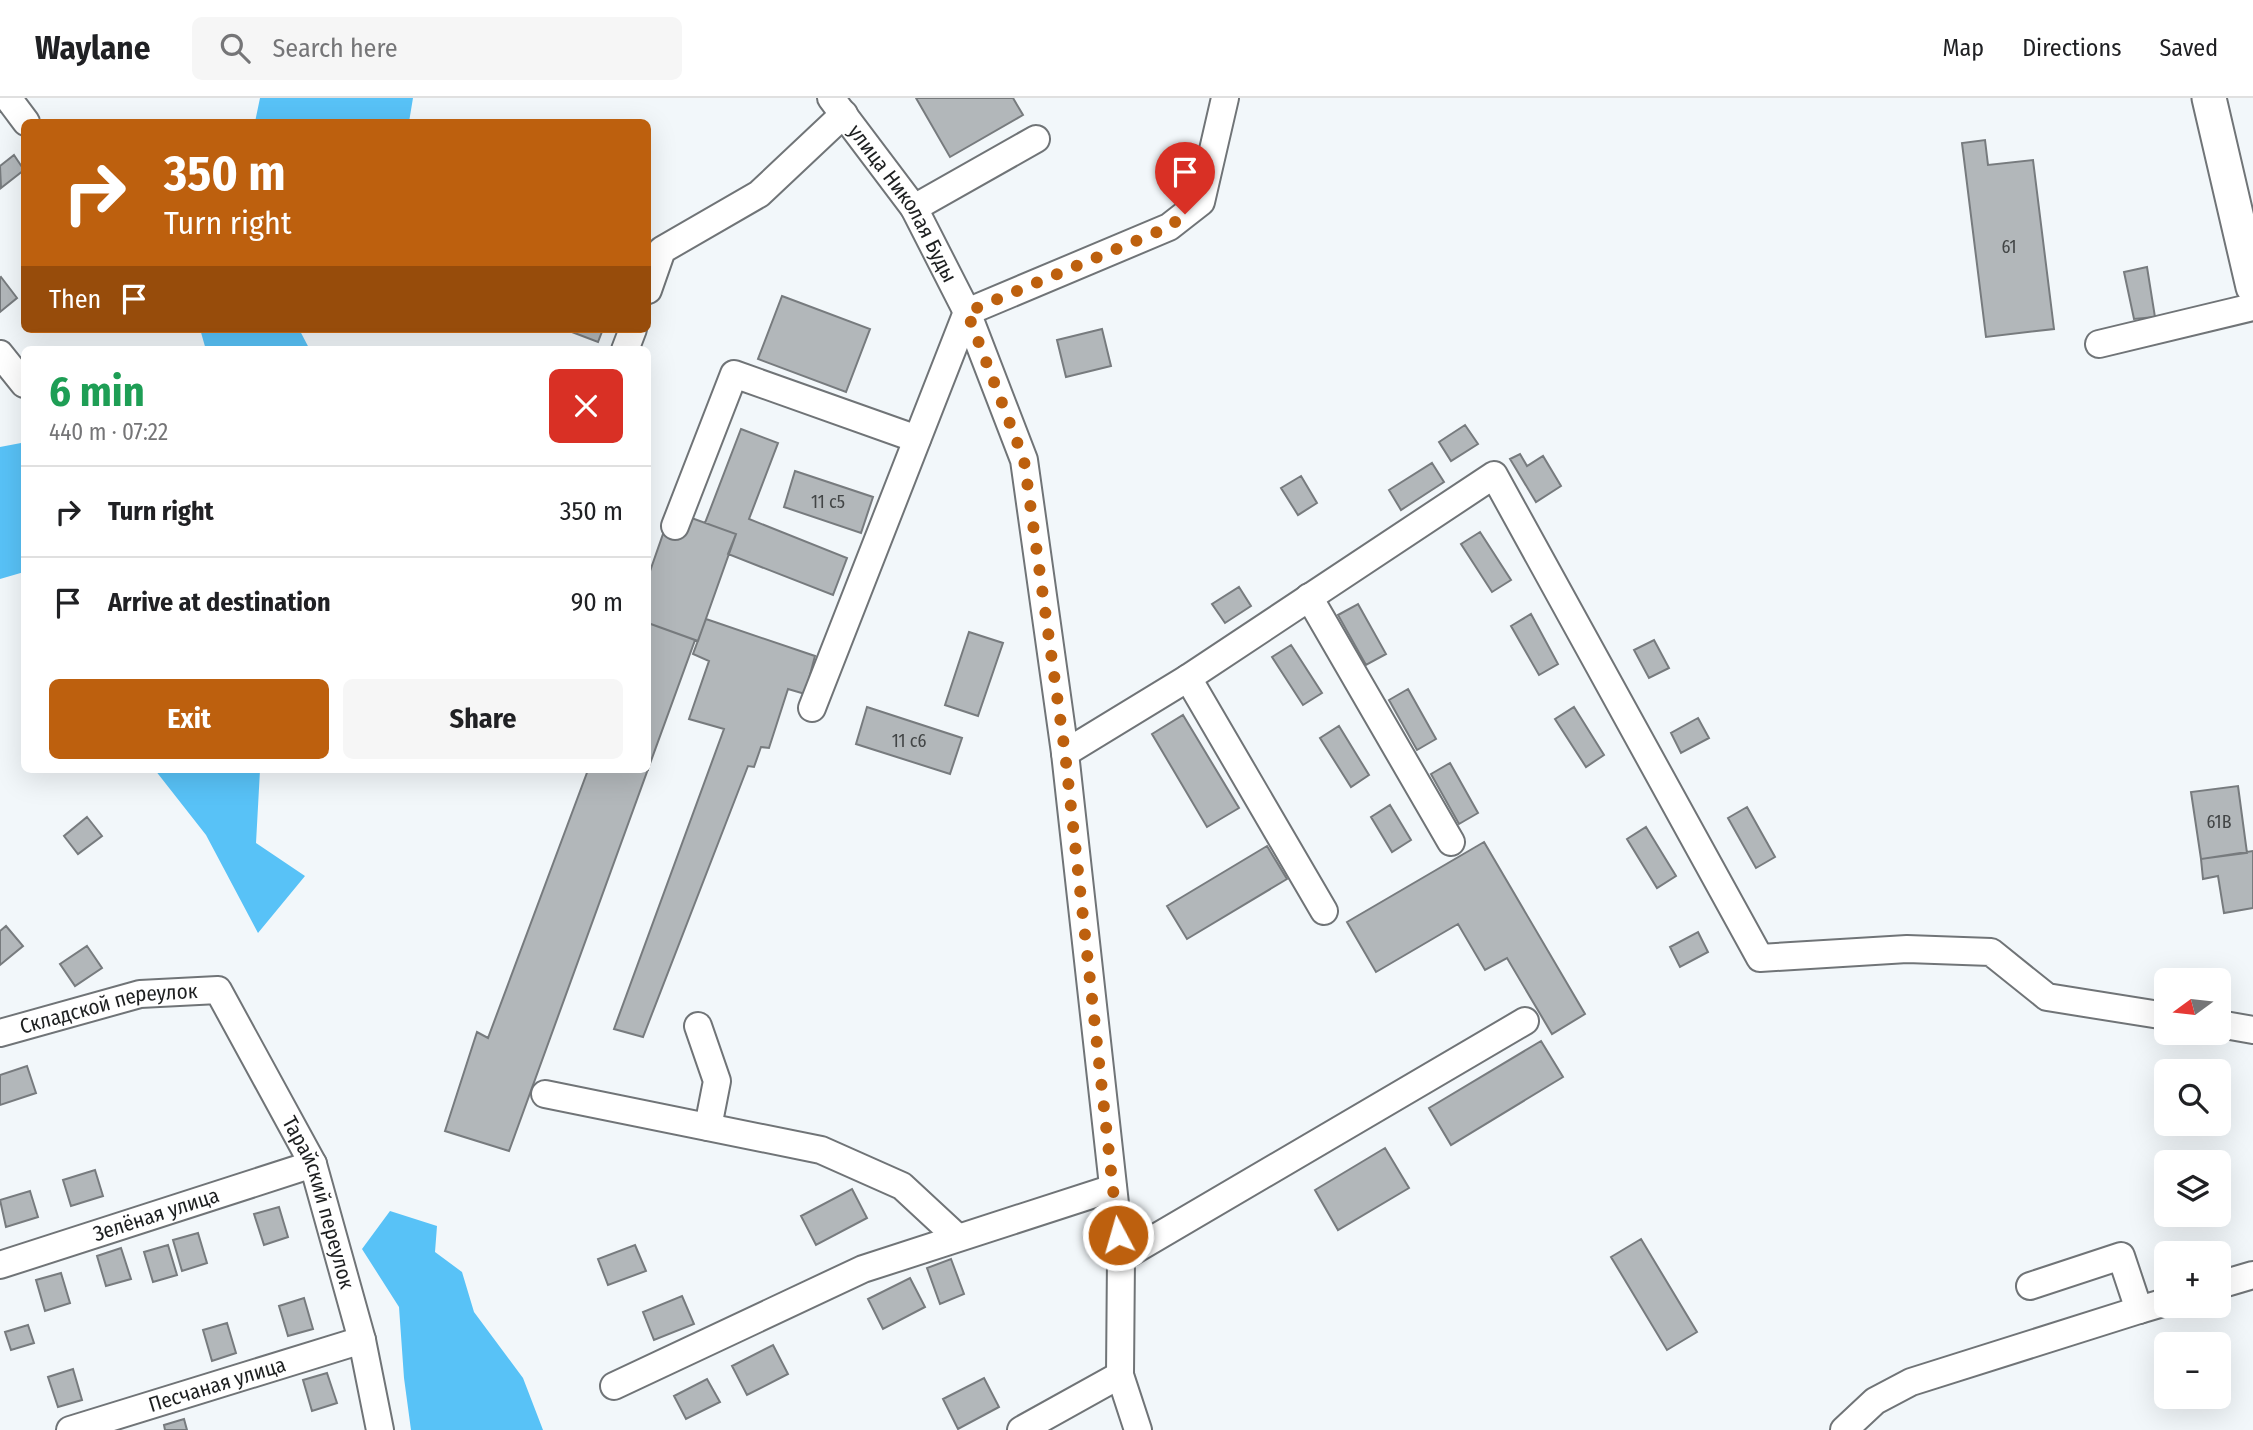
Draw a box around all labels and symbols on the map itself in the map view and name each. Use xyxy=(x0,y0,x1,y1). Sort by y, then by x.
street label: улица Николая Буды xyxy=(843,119,963,287)
pin xyxy=(1155,142,1215,214)
house number: 61 xyxy=(2001,236,2017,258)
house number: 11 с5 xyxy=(811,491,845,513)
house number: 11 с6 xyxy=(892,730,926,752)
house number: 61В xyxy=(2207,811,2232,833)
north arrow xyxy=(2154,968,2231,1045)
street label: Складской переулок xyxy=(17,978,198,1040)
street label: Тарайский переулок xyxy=(276,1112,360,1292)
street label: Зелёная улица xyxy=(90,1182,222,1247)
position arrow xyxy=(1081,1198,1155,1272)
street label: Песчаная улица xyxy=(145,1351,289,1418)

